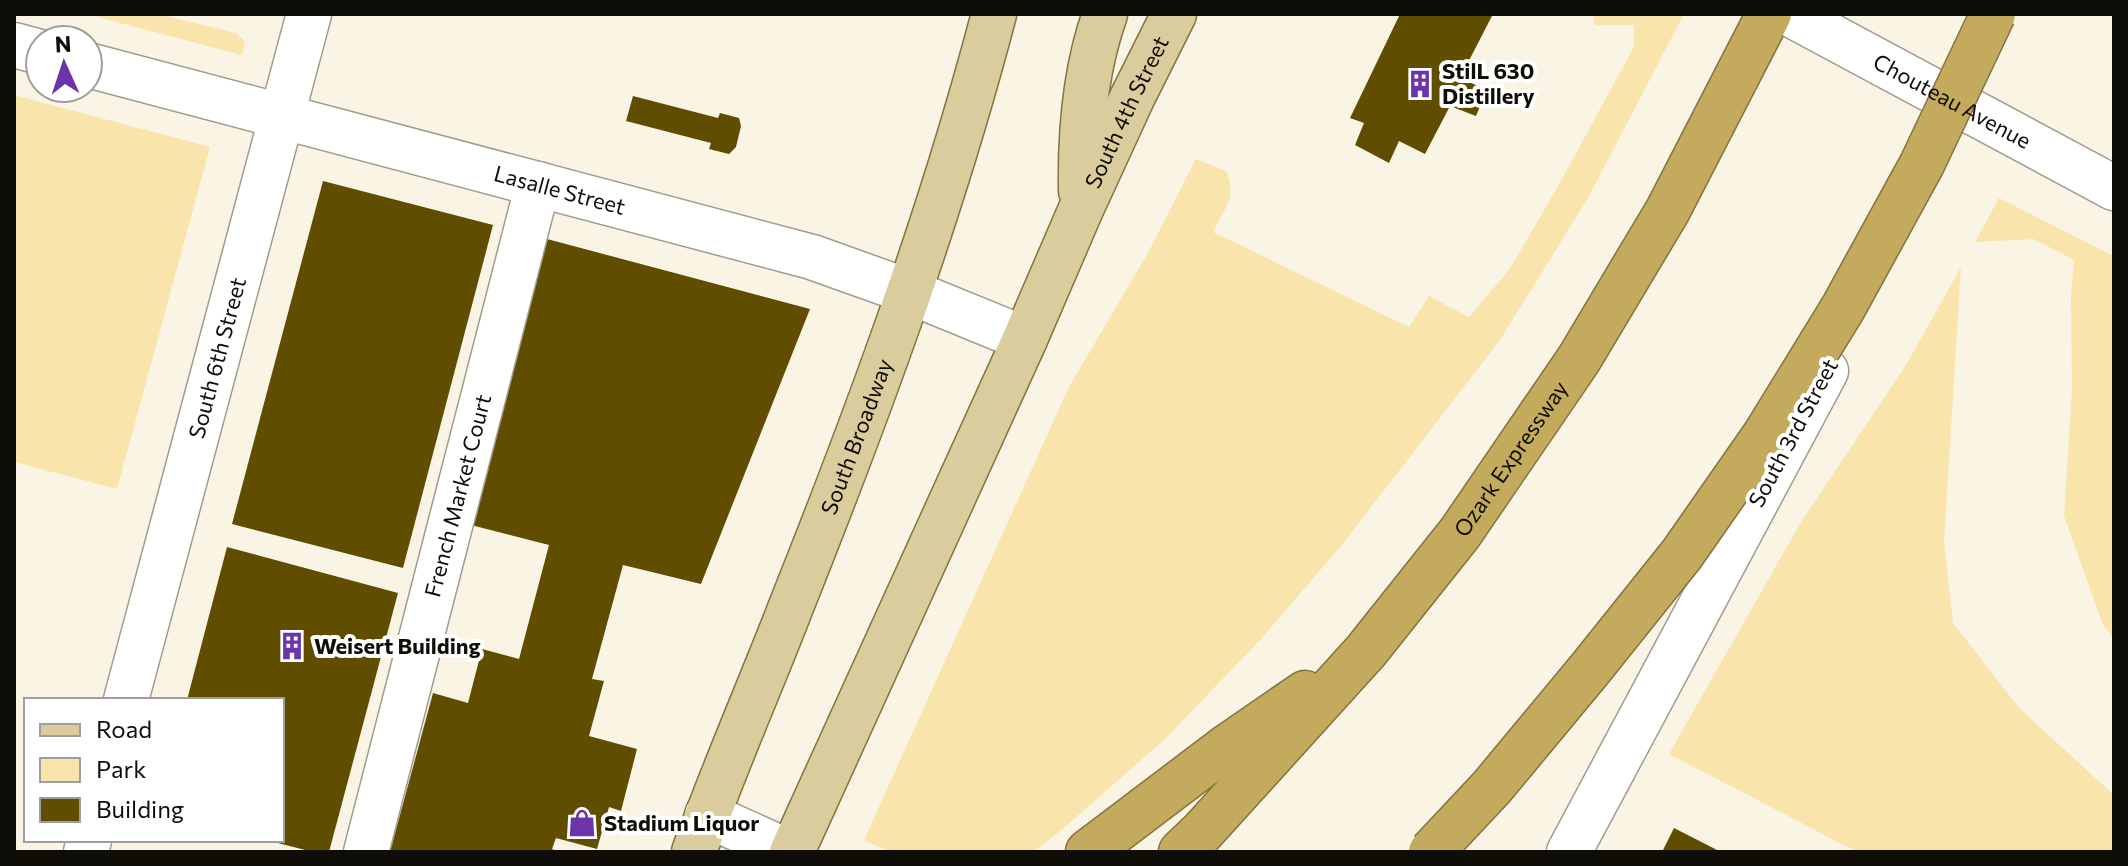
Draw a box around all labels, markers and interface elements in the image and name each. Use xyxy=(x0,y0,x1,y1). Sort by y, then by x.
north arrow xyxy=(24,24,104,104)
text: N xyxy=(54,30,72,57)
street label: South 4th Street xyxy=(1078,31,1174,192)
street label: Chouteau Avenue xyxy=(1869,47,2036,154)
place label: StilL 630 Distillery xyxy=(1442,57,1535,109)
building icon: StilL 630 Distillery xyxy=(1405,69,1435,99)
street label: Lasalle Street xyxy=(491,159,628,220)
street label: South 6th Street xyxy=(182,274,251,441)
street label: South 3rd Street xyxy=(1742,354,1843,512)
street label: South Broadway xyxy=(815,355,897,518)
street label: Ozark Expressway xyxy=(1448,375,1573,542)
street label: French Market Court xyxy=(418,391,496,600)
building icon: Weisert Building xyxy=(277,631,307,661)
place label: Weisert Building xyxy=(314,632,481,659)
legend xyxy=(24,698,284,842)
text: Road xyxy=(96,714,152,743)
text: Park xyxy=(96,754,146,783)
text: Building xyxy=(96,794,184,823)
shop icon: Stadium Liquor xyxy=(567,808,597,838)
place label: Stadium Liquor xyxy=(604,809,759,836)

